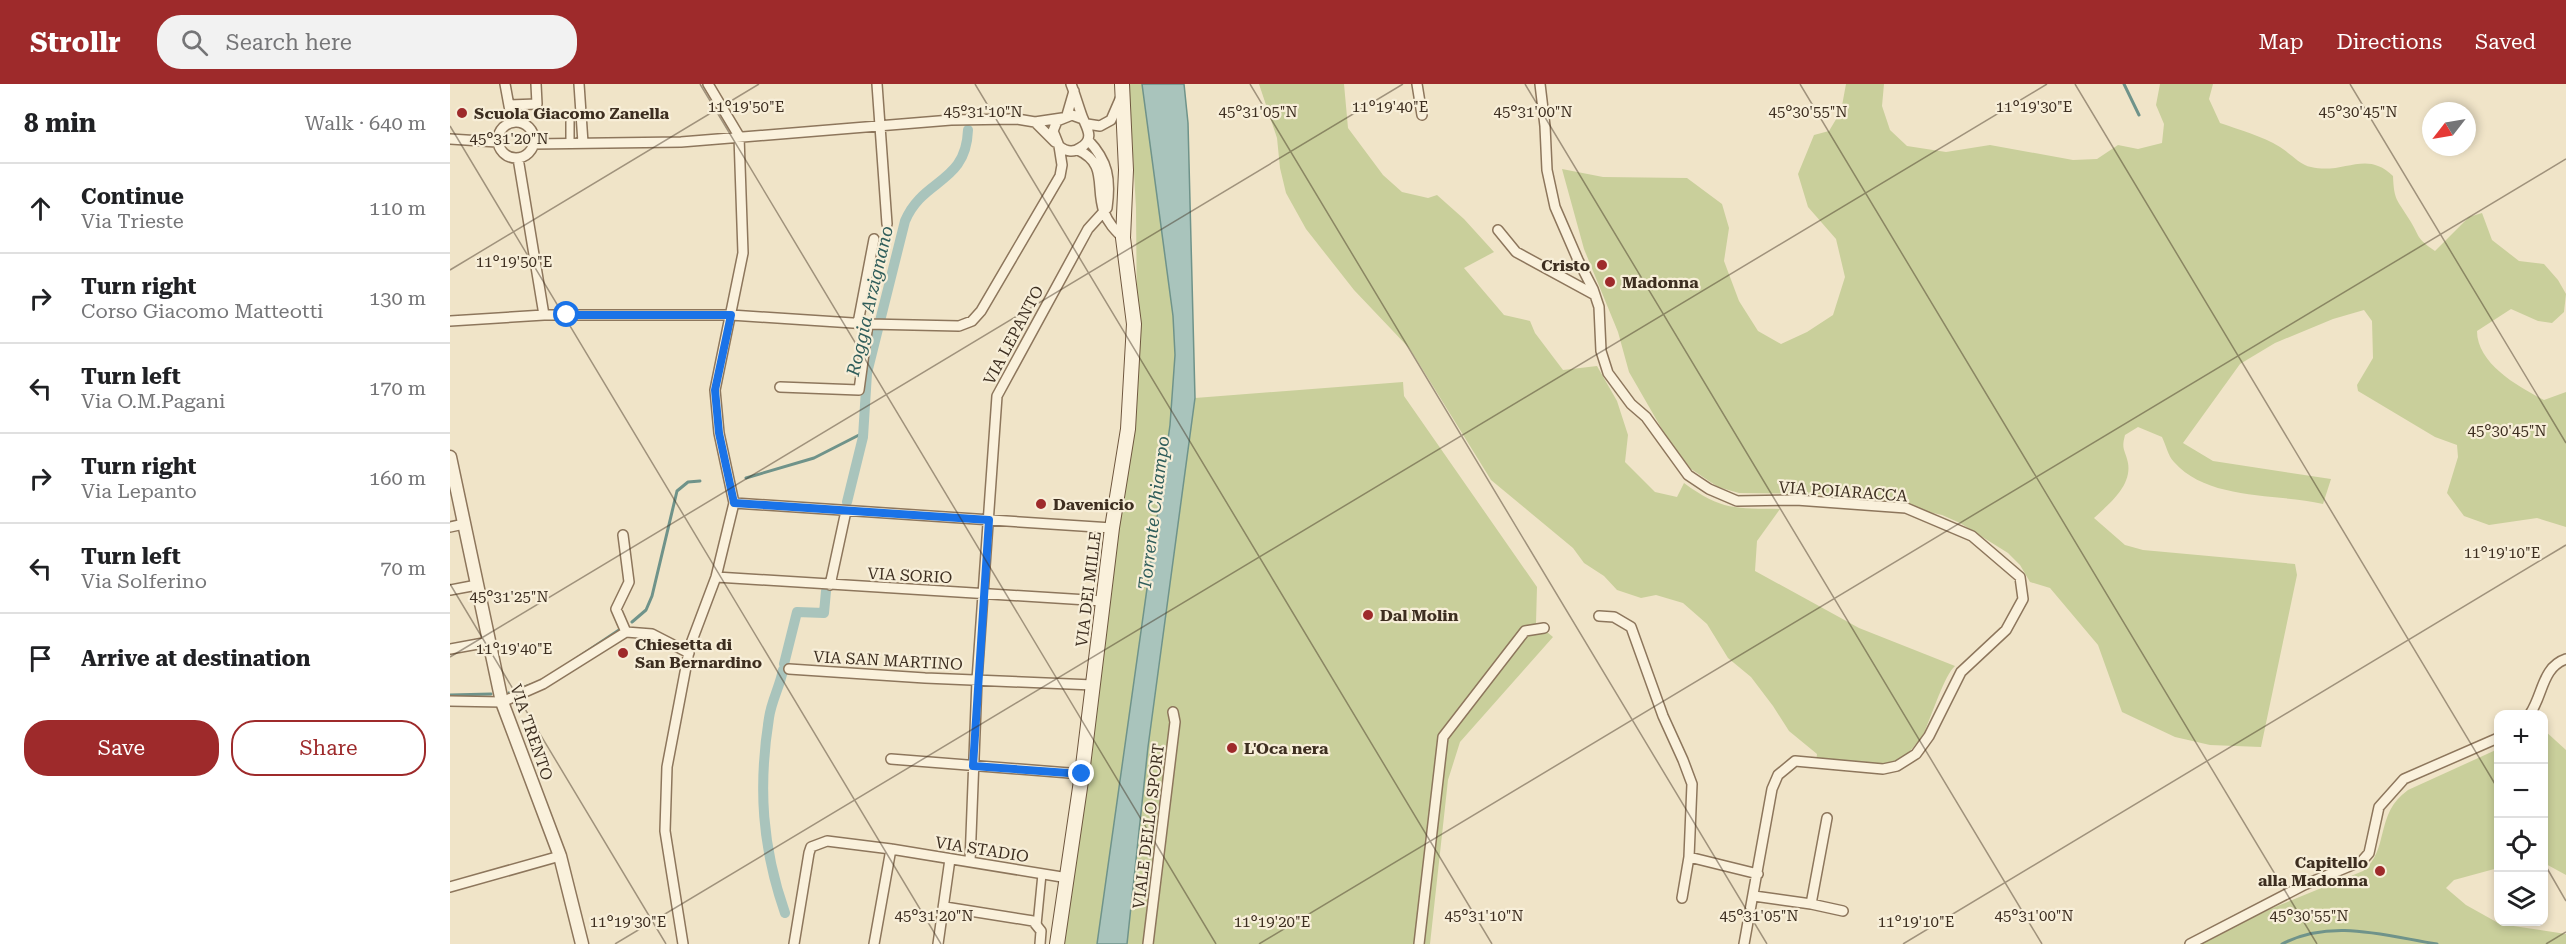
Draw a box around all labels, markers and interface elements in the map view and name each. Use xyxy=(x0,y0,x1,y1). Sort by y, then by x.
search box xyxy=(157,15,577,69)
text: Strollr xyxy=(30,26,121,59)
icon: search xyxy=(178,26,211,59)
text: Search here xyxy=(226,30,352,55)
text: Map xyxy=(2259,30,2303,54)
text: Directions xyxy=(2336,30,2442,54)
text: Saved xyxy=(2475,30,2536,54)
text: 11°19'50"E xyxy=(708,98,784,116)
text: 11°19'40"E xyxy=(1352,98,1428,116)
text: 11°19'30"E xyxy=(1996,98,2072,116)
north arrow xyxy=(2422,102,2476,156)
text: 45°31'10"N xyxy=(943,103,1023,121)
text: 45°31'05"N xyxy=(1218,103,1298,121)
text: 45°31'00"N xyxy=(1493,103,1573,121)
text: 45°30'55"N xyxy=(1768,103,1848,121)
text: 45°30'45"N xyxy=(2318,103,2398,121)
place label: Scuola Giacomo Zanella xyxy=(474,104,670,123)
marker: Scuola Giacomo Zanella xyxy=(455,106,469,120)
text: 8 min xyxy=(24,108,96,138)
text: Walk · 640 m xyxy=(305,111,426,135)
text: 45°31'20"N xyxy=(469,130,549,148)
text: Continue xyxy=(81,184,184,209)
icon: ahead xyxy=(24,192,57,225)
text: 110 m xyxy=(369,196,426,220)
text: Via Trieste xyxy=(81,209,184,233)
water label: Roggia Arzignano xyxy=(842,224,897,379)
text: 11°19'50"E xyxy=(476,253,552,271)
place label: Cristo xyxy=(1541,256,1590,275)
marker: Cristo xyxy=(1595,258,1609,272)
place label: Madonna xyxy=(1622,273,1699,292)
text: Turn right xyxy=(81,274,196,299)
marker: Madonna xyxy=(1603,275,1617,289)
icon: right xyxy=(24,282,57,315)
street label: VIA LEPANTO xyxy=(979,283,1047,388)
text: 130 m xyxy=(369,286,426,310)
text: Corso Giacomo Matteotti xyxy=(81,299,323,323)
route start xyxy=(553,301,579,327)
text: Turn left xyxy=(81,364,181,389)
icon: left xyxy=(24,372,57,405)
text: 170 m xyxy=(369,376,426,400)
text: Via O.M.Pagani xyxy=(81,389,225,413)
text: 45°30'45"N xyxy=(2467,422,2547,440)
water label: Torrente Chiampo xyxy=(1134,435,1173,591)
text: Turn right xyxy=(81,454,196,479)
icon: right xyxy=(24,462,57,495)
text: 160 m xyxy=(369,466,426,490)
street label: VIA POIARACCA xyxy=(1778,478,1909,506)
text: Via Lepanto xyxy=(81,479,197,503)
place label: Davenicio xyxy=(1053,495,1134,514)
marker: Davenicio xyxy=(1034,497,1048,511)
street label: VIA DEI MILLE xyxy=(1072,530,1105,648)
text: Turn left xyxy=(81,544,181,569)
text: 11°19'10"E xyxy=(2464,544,2540,562)
icon: left xyxy=(24,552,57,585)
text: 70 m xyxy=(380,556,426,580)
street label: VIA SORIO xyxy=(867,564,953,587)
text: Via Solferino xyxy=(81,569,207,593)
text: 45°31'25"N xyxy=(469,588,549,606)
place label: Dal Molin xyxy=(1380,606,1459,625)
marker: Dal Molin xyxy=(1361,608,1375,622)
place label: Chiesetta di San Bernardino xyxy=(635,635,762,672)
text: 11°19'40"E xyxy=(476,640,552,658)
icon: arrive xyxy=(24,642,57,675)
text: Arrive at destination xyxy=(81,646,310,671)
marker: Chiesetta di San Bernardino xyxy=(616,646,630,660)
street label: VIA SAN MARTINO xyxy=(813,647,963,674)
street label: VIA TRENTO xyxy=(506,682,557,783)
map controls xyxy=(2494,710,2548,926)
button: + xyxy=(2494,710,2548,764)
button: Save xyxy=(24,720,219,776)
button: Share xyxy=(231,720,426,776)
place label: L'Oca nera xyxy=(1244,739,1329,758)
marker: L'Oca nera xyxy=(1225,741,1239,755)
street label: VIALE DELLO SPORT xyxy=(1129,742,1168,910)
route end xyxy=(1068,760,1094,786)
button: − xyxy=(2494,764,2548,818)
button: locate xyxy=(2494,818,2548,872)
street label: VIA STADIO xyxy=(934,833,1030,866)
place label: Capitello alla Madonna xyxy=(2258,853,2369,890)
marker: Capitello alla Madonna xyxy=(2373,864,2387,878)
button: layers xyxy=(2494,872,2548,926)
text: 45°31'20"N xyxy=(894,907,974,925)
text: 45°31'10"N xyxy=(1444,907,1524,925)
text: 45°31'05"N xyxy=(1719,907,1799,925)
text: 45°31'00"N xyxy=(1994,907,2074,925)
text: 45°30'55"N xyxy=(2269,907,2349,925)
text: 11°19'30"E xyxy=(590,913,666,931)
text: 11°19'20"E xyxy=(1234,913,1310,931)
text: 11°19'10"E xyxy=(1878,913,1954,931)

